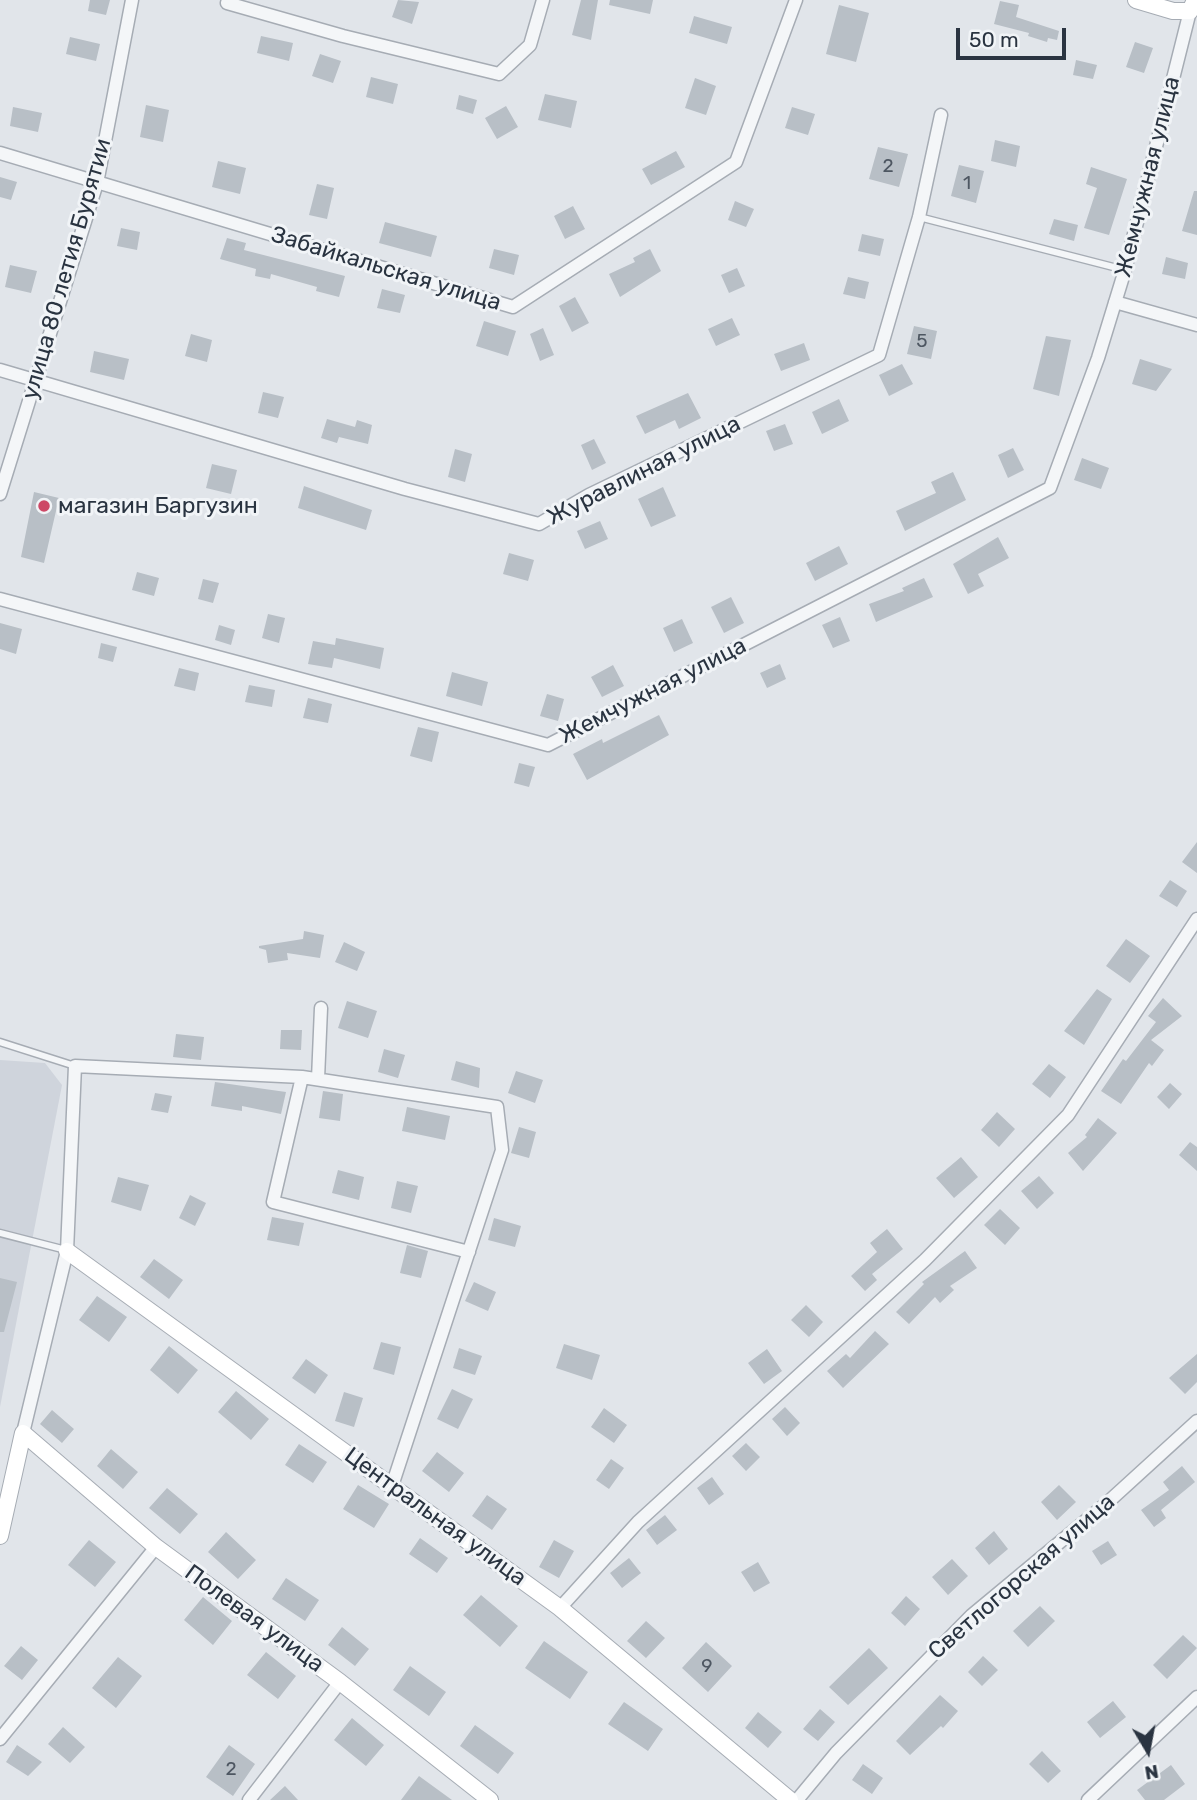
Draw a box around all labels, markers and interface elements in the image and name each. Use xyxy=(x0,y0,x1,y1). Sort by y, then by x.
scale bar xyxy=(959,14,1069,58)
text: 50 m xyxy=(969,27,1019,52)
street label: Жемчужная улица xyxy=(1110,74,1186,280)
street label: улица 80 летия Бурятии xyxy=(16,135,118,403)
house number: 2 xyxy=(882,156,894,178)
house number: 1 xyxy=(963,173,971,195)
street label: Забайкальская улица xyxy=(268,221,504,317)
house number: 5 xyxy=(916,331,928,353)
street label: Журавлиная улица xyxy=(543,410,745,532)
place label: магазин Баргузин xyxy=(58,492,258,520)
marker: магазин Баргузин xyxy=(36,498,52,514)
street label: Жемчужная улица xyxy=(555,632,751,750)
street label: Центральная улица xyxy=(339,1442,531,1592)
street label: Светлогорская улица xyxy=(923,1489,1121,1665)
street label: Полевая улица xyxy=(179,1559,329,1679)
house number: 9 xyxy=(701,1656,713,1678)
north arrow xyxy=(1113,1716,1183,1786)
house number: 2 xyxy=(225,1759,237,1781)
text: N xyxy=(1143,1760,1160,1785)

